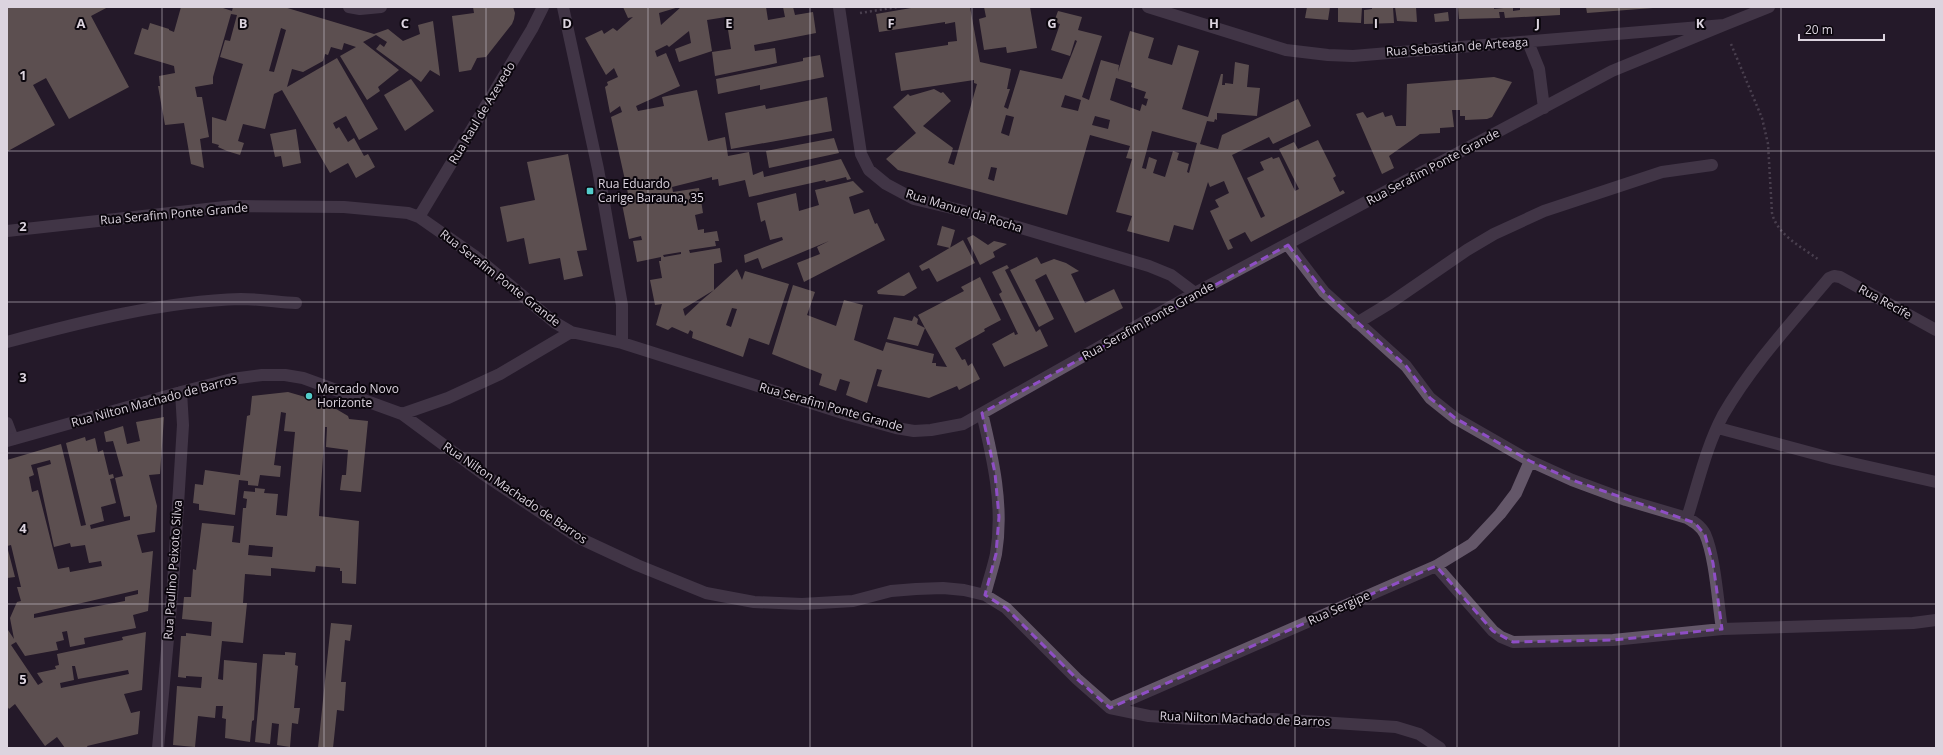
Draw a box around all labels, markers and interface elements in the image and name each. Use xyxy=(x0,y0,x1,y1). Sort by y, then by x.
text: A xyxy=(77,14,86,32)
text: B xyxy=(239,14,248,32)
text: C xyxy=(401,14,409,32)
text: D xyxy=(562,14,572,32)
text: E xyxy=(725,14,733,32)
text: F xyxy=(887,14,895,32)
text: G xyxy=(1047,14,1057,32)
text: H xyxy=(1209,14,1219,32)
text: I xyxy=(1374,14,1378,32)
text: J xyxy=(1535,14,1540,32)
text: K xyxy=(1696,14,1705,32)
scale bar xyxy=(1799,16,1884,42)
text: 20 m xyxy=(1805,21,1833,38)
street label: Rua Sebastian de Arteaga xyxy=(1385,33,1529,60)
street label: Rua Raul de Azevedo xyxy=(444,58,519,167)
text: 1 xyxy=(19,66,27,84)
street label: Rua Serafim Ponte Grande xyxy=(1363,124,1502,209)
place label: Rua Eduardo Carige Barauna, 35 xyxy=(598,175,704,206)
street label: Rua Manuel da Rocha xyxy=(904,185,1025,236)
marker: Rua Eduardo Carige Barauna, 35 xyxy=(585,186,595,196)
street label: Rua Serafim Ponte Grande xyxy=(99,199,249,228)
text: 2 xyxy=(19,217,27,235)
street label: Rua Serafim Ponte Grande xyxy=(437,225,564,330)
street label: Rua Serafim Ponte Grande xyxy=(1079,277,1217,364)
street label: Rua Recife xyxy=(1856,280,1915,323)
text: 3 xyxy=(19,368,27,386)
street label: Rua Nilton Machado de Barros xyxy=(69,370,239,431)
street label: Rua Serafim Ponte Grande xyxy=(757,378,905,435)
place label: Mercado Novo Horizonte xyxy=(317,380,399,411)
marker: Mercado Novo Horizonte xyxy=(304,391,314,401)
street label: Rua Nilton Machado de Barros xyxy=(440,438,591,548)
street label: Rua Paulino Peixoto Silva xyxy=(159,500,186,640)
text: 4 xyxy=(19,519,27,537)
street label: Rua Sergipe xyxy=(1305,586,1373,629)
text: 5 xyxy=(19,670,27,688)
street label: Rua Nilton Machado de Barros xyxy=(1159,707,1331,730)

